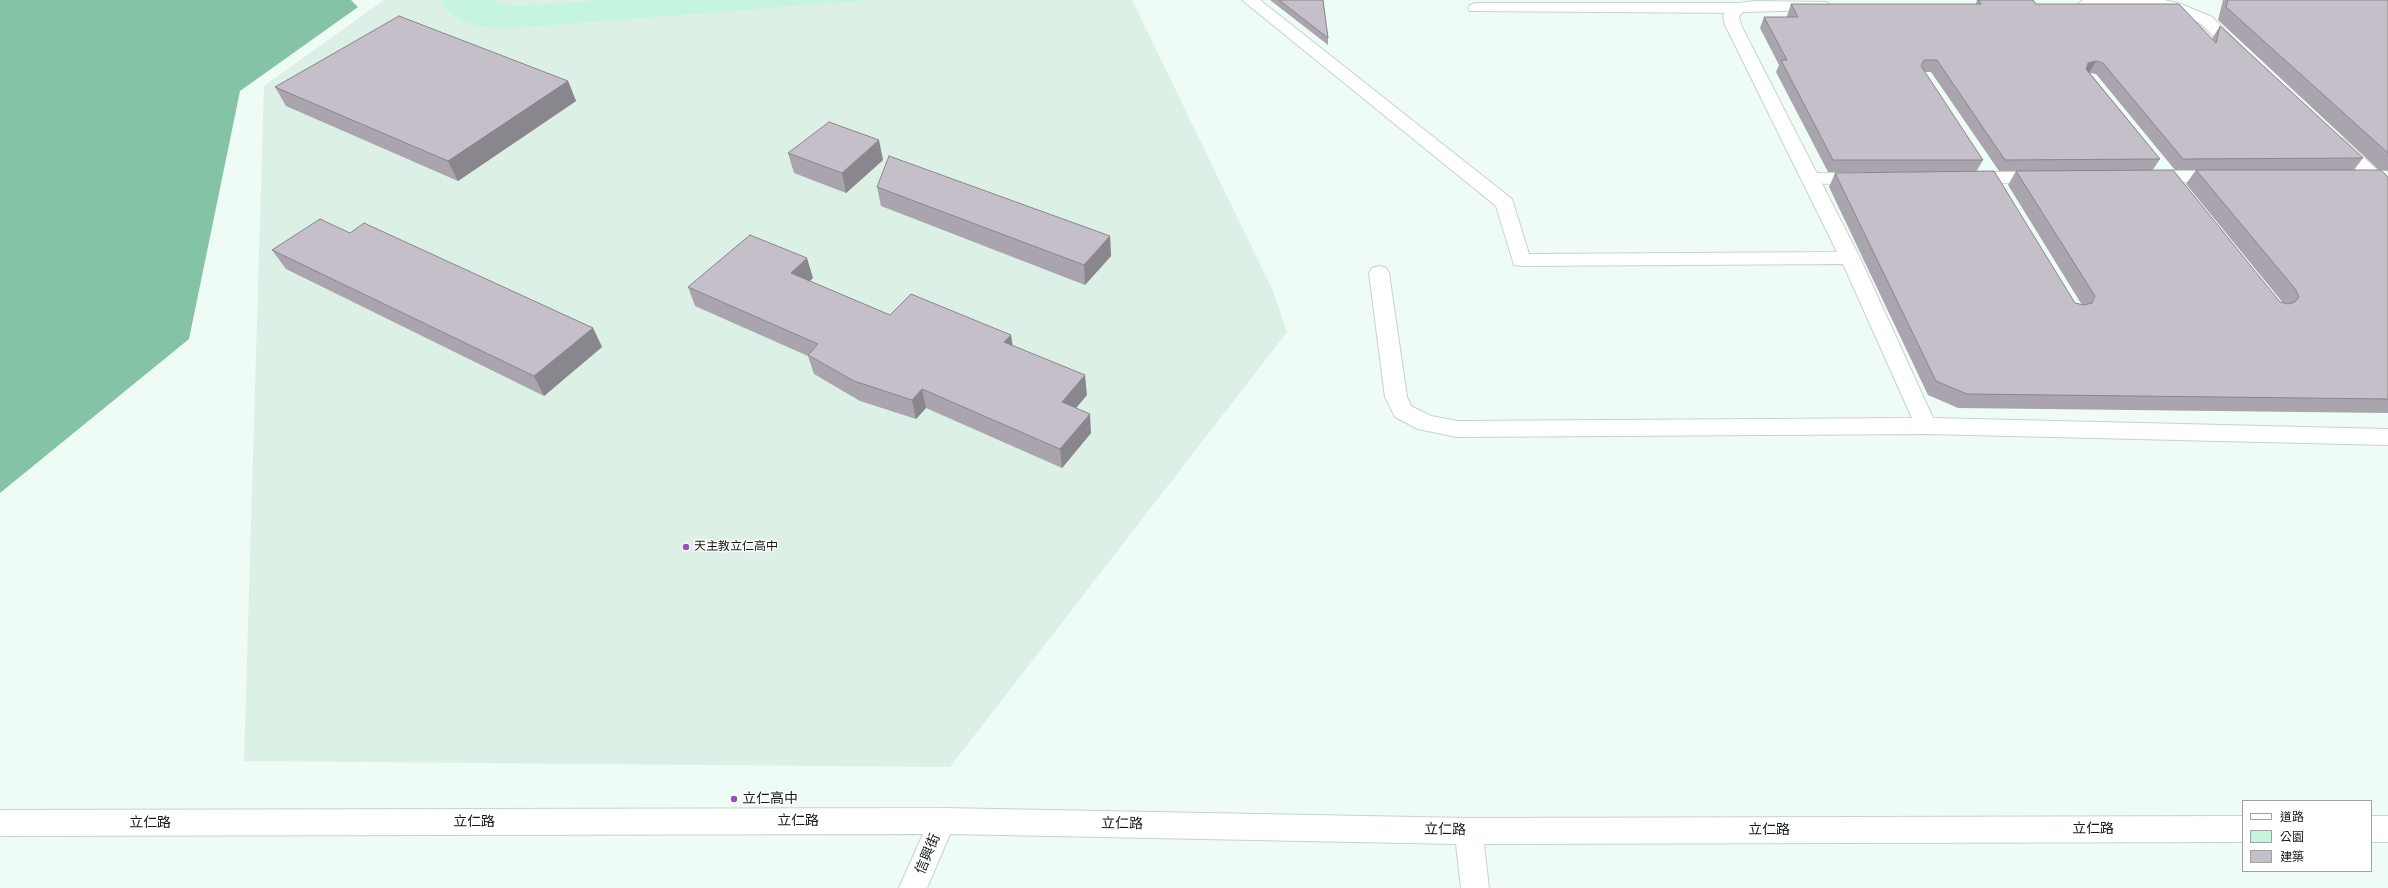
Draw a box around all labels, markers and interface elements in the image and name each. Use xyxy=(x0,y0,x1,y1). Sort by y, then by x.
place label: 天主教立仁高中 xyxy=(694,540,778,554)
marker: 天主教立仁高中 xyxy=(681,542,691,552)
place label: 立仁高中 xyxy=(742,791,798,807)
marker: 立仁高中 xyxy=(729,794,739,804)
legend xyxy=(2242,800,2372,872)
text: 道路 xyxy=(2280,808,2304,825)
street label: 立仁路 xyxy=(777,813,819,829)
street label: 立仁路 xyxy=(453,814,495,830)
street label: 立仁路 xyxy=(129,815,171,831)
street label: 立仁路 xyxy=(1101,815,1143,833)
street label: 立仁路 xyxy=(1424,821,1466,839)
street label: 立仁路 xyxy=(2072,821,2114,837)
street label: 立仁路 xyxy=(1748,822,1790,838)
text: 公園 xyxy=(2280,828,2304,845)
street label: 信興街 xyxy=(912,831,944,877)
text: 建築 xyxy=(2280,848,2304,865)

